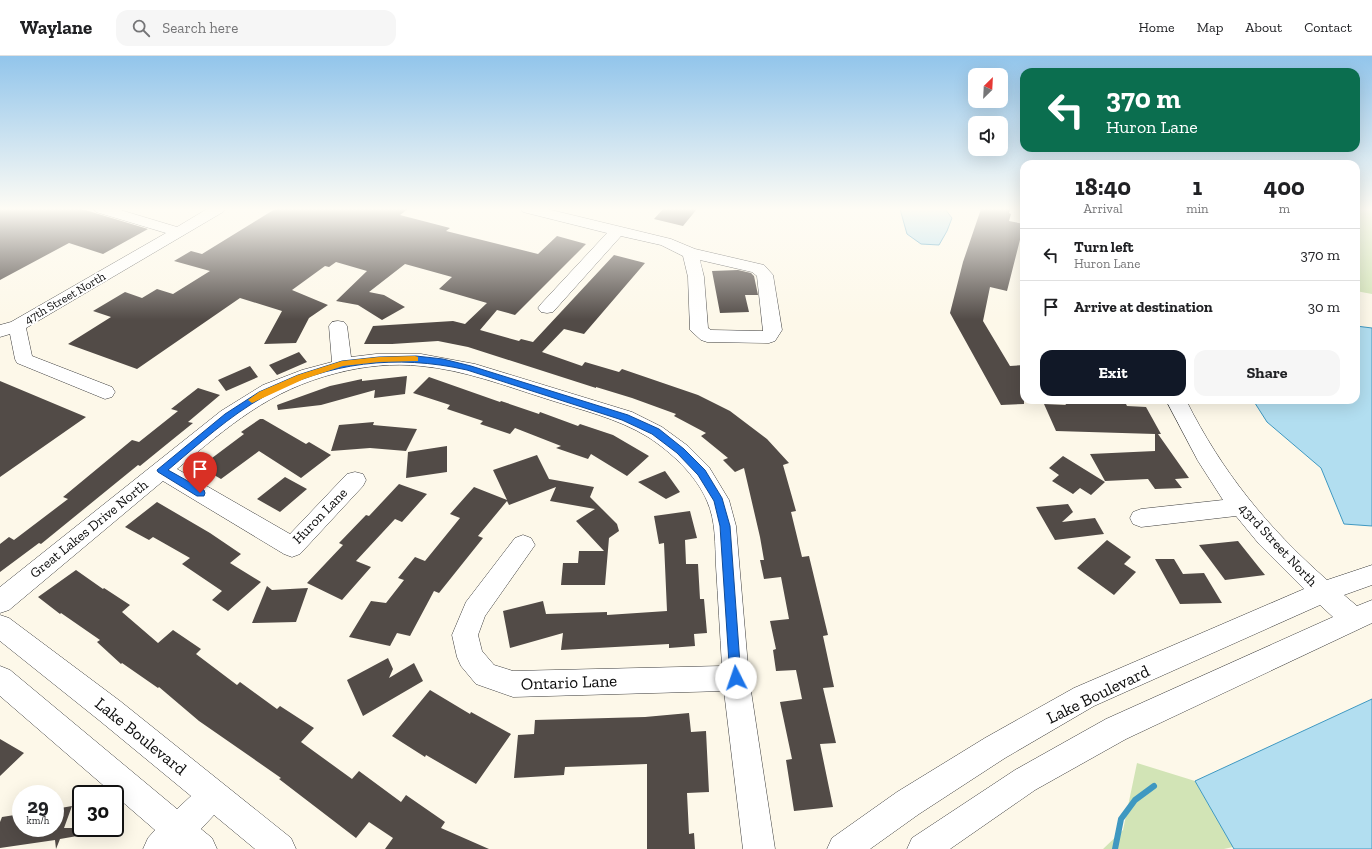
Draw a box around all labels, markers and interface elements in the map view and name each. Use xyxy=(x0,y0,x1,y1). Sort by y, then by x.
search box xyxy=(116,10,396,46)
text: Waylane xyxy=(20,16,92,39)
icon: search xyxy=(130,17,152,39)
text: Search here xyxy=(162,19,238,37)
text: Home xyxy=(1139,19,1175,36)
text: Map xyxy=(1197,19,1223,36)
text: About xyxy=(1245,19,1282,36)
text: Contact xyxy=(1304,19,1352,36)
north arrow xyxy=(968,68,1008,108)
map controls xyxy=(968,68,1008,156)
text: 370 m xyxy=(1106,82,1181,115)
icon: left xyxy=(1040,84,1092,136)
button: sound xyxy=(968,116,1008,156)
text: Huron Lane xyxy=(1106,116,1198,138)
text: 18:40 xyxy=(1075,172,1131,201)
text: 1 xyxy=(1193,172,1202,201)
text: 400 xyxy=(1264,172,1305,201)
text: Arrival xyxy=(1084,201,1123,216)
text: min xyxy=(1186,201,1209,216)
text: m xyxy=(1279,201,1290,216)
text: Turn left xyxy=(1074,238,1134,256)
icon: left xyxy=(1040,244,1062,266)
text: 370 m xyxy=(1301,246,1340,264)
text: Huron Lane xyxy=(1074,256,1140,271)
street label: 47th Street North xyxy=(22,269,108,327)
icon: arrive xyxy=(1040,296,1062,318)
text: Arrive at destination xyxy=(1074,298,1213,316)
text: 30 m xyxy=(1308,298,1340,316)
button: Exit xyxy=(1040,350,1186,396)
button: Share xyxy=(1194,350,1340,396)
pin xyxy=(183,452,217,493)
icon: arrive xyxy=(189,458,211,480)
street label: Great Lakes Drive North xyxy=(27,476,152,582)
street label: Huron Lane xyxy=(289,484,351,548)
street label: 43rd Street North xyxy=(1235,500,1321,590)
position arrow xyxy=(715,657,757,699)
street label: Lake Boulevard xyxy=(1043,660,1153,728)
street label: Ontario Lane xyxy=(521,670,617,694)
street label: Lake Boulevard xyxy=(91,693,191,779)
speed limit sign: 30 xyxy=(72,785,124,837)
text: 29 xyxy=(27,794,49,818)
text: km/h xyxy=(27,815,49,827)

